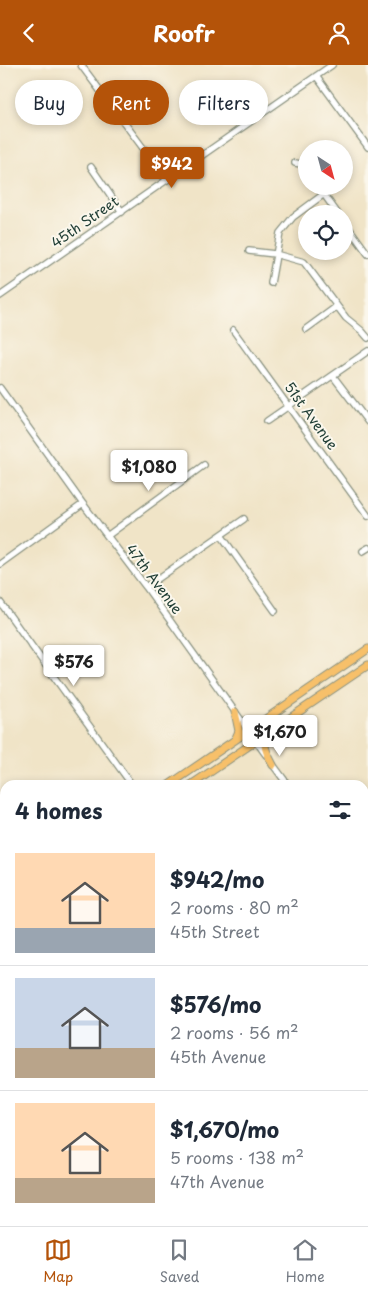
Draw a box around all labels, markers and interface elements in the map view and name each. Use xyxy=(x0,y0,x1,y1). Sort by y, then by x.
text: Roofr xyxy=(153,16,215,49)
icon: back xyxy=(15,19,43,47)
icon: person xyxy=(325,19,353,47)
chip: Buy xyxy=(15,80,83,125)
chip: Rent xyxy=(93,80,169,125)
chip: Filters xyxy=(179,80,268,125)
north arrow xyxy=(298,140,352,195)
map controls xyxy=(298,140,353,260)
pin: $942 xyxy=(142,147,202,189)
text: $942 xyxy=(151,151,193,175)
street label: 45th Street xyxy=(47,190,123,253)
button: locate xyxy=(298,205,353,260)
street label: 51st Avenue xyxy=(280,377,343,454)
pin: $1,080 xyxy=(108,449,190,492)
text: $1,080 xyxy=(121,454,177,478)
street label: 47th Avenue xyxy=(121,539,188,618)
pin: $576 xyxy=(44,645,104,687)
text: $576 xyxy=(54,649,94,673)
pin: $1,670 xyxy=(239,715,321,757)
text: $1,670 xyxy=(253,719,307,743)
text: 4 homes xyxy=(15,794,102,826)
icon: filters xyxy=(326,796,354,824)
text: $942/mo xyxy=(170,863,264,895)
icon: home xyxy=(55,873,115,933)
text: 2 rooms · 80 m² xyxy=(170,895,299,919)
text: 45th Street xyxy=(170,919,259,943)
text: $576/mo xyxy=(170,988,261,1020)
icon: home xyxy=(55,998,115,1058)
text: 2 rooms · 56 m² xyxy=(170,1020,299,1044)
text: 45th Avenue xyxy=(170,1044,266,1068)
text: $1,670/mo xyxy=(170,1113,279,1145)
icon: home xyxy=(55,1123,115,1183)
text: 5 rooms · 138 m² xyxy=(170,1145,304,1169)
text: 47th Avenue xyxy=(170,1169,265,1193)
tab: Map xyxy=(43,1236,73,1287)
tab: Saved xyxy=(160,1236,199,1287)
tab: Home xyxy=(286,1236,325,1287)

